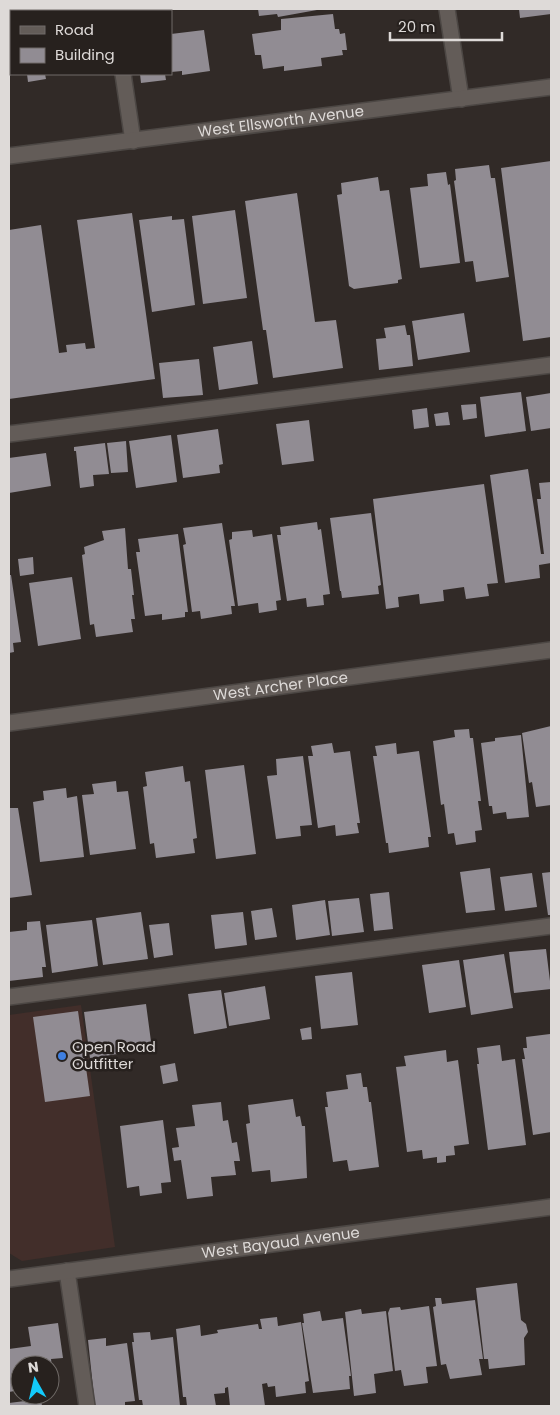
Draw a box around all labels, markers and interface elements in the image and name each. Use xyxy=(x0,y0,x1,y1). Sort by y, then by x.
legend xyxy=(10,10,172,75)
scale bar xyxy=(390,10,502,42)
text: 20 m xyxy=(398,16,436,37)
text: Road xyxy=(55,19,94,40)
text: Building xyxy=(55,44,115,65)
street label: West Ellsworth Avenue xyxy=(196,100,365,142)
street label: West Archer Place xyxy=(212,666,349,705)
place label: Open Road Outfitter xyxy=(72,1036,156,1074)
marker: Open Road Outfitter xyxy=(56,1050,68,1062)
street label: West Bayaud Avenue xyxy=(200,1222,361,1263)
north arrow xyxy=(10,1355,60,1405)
text: N xyxy=(27,1356,40,1378)

